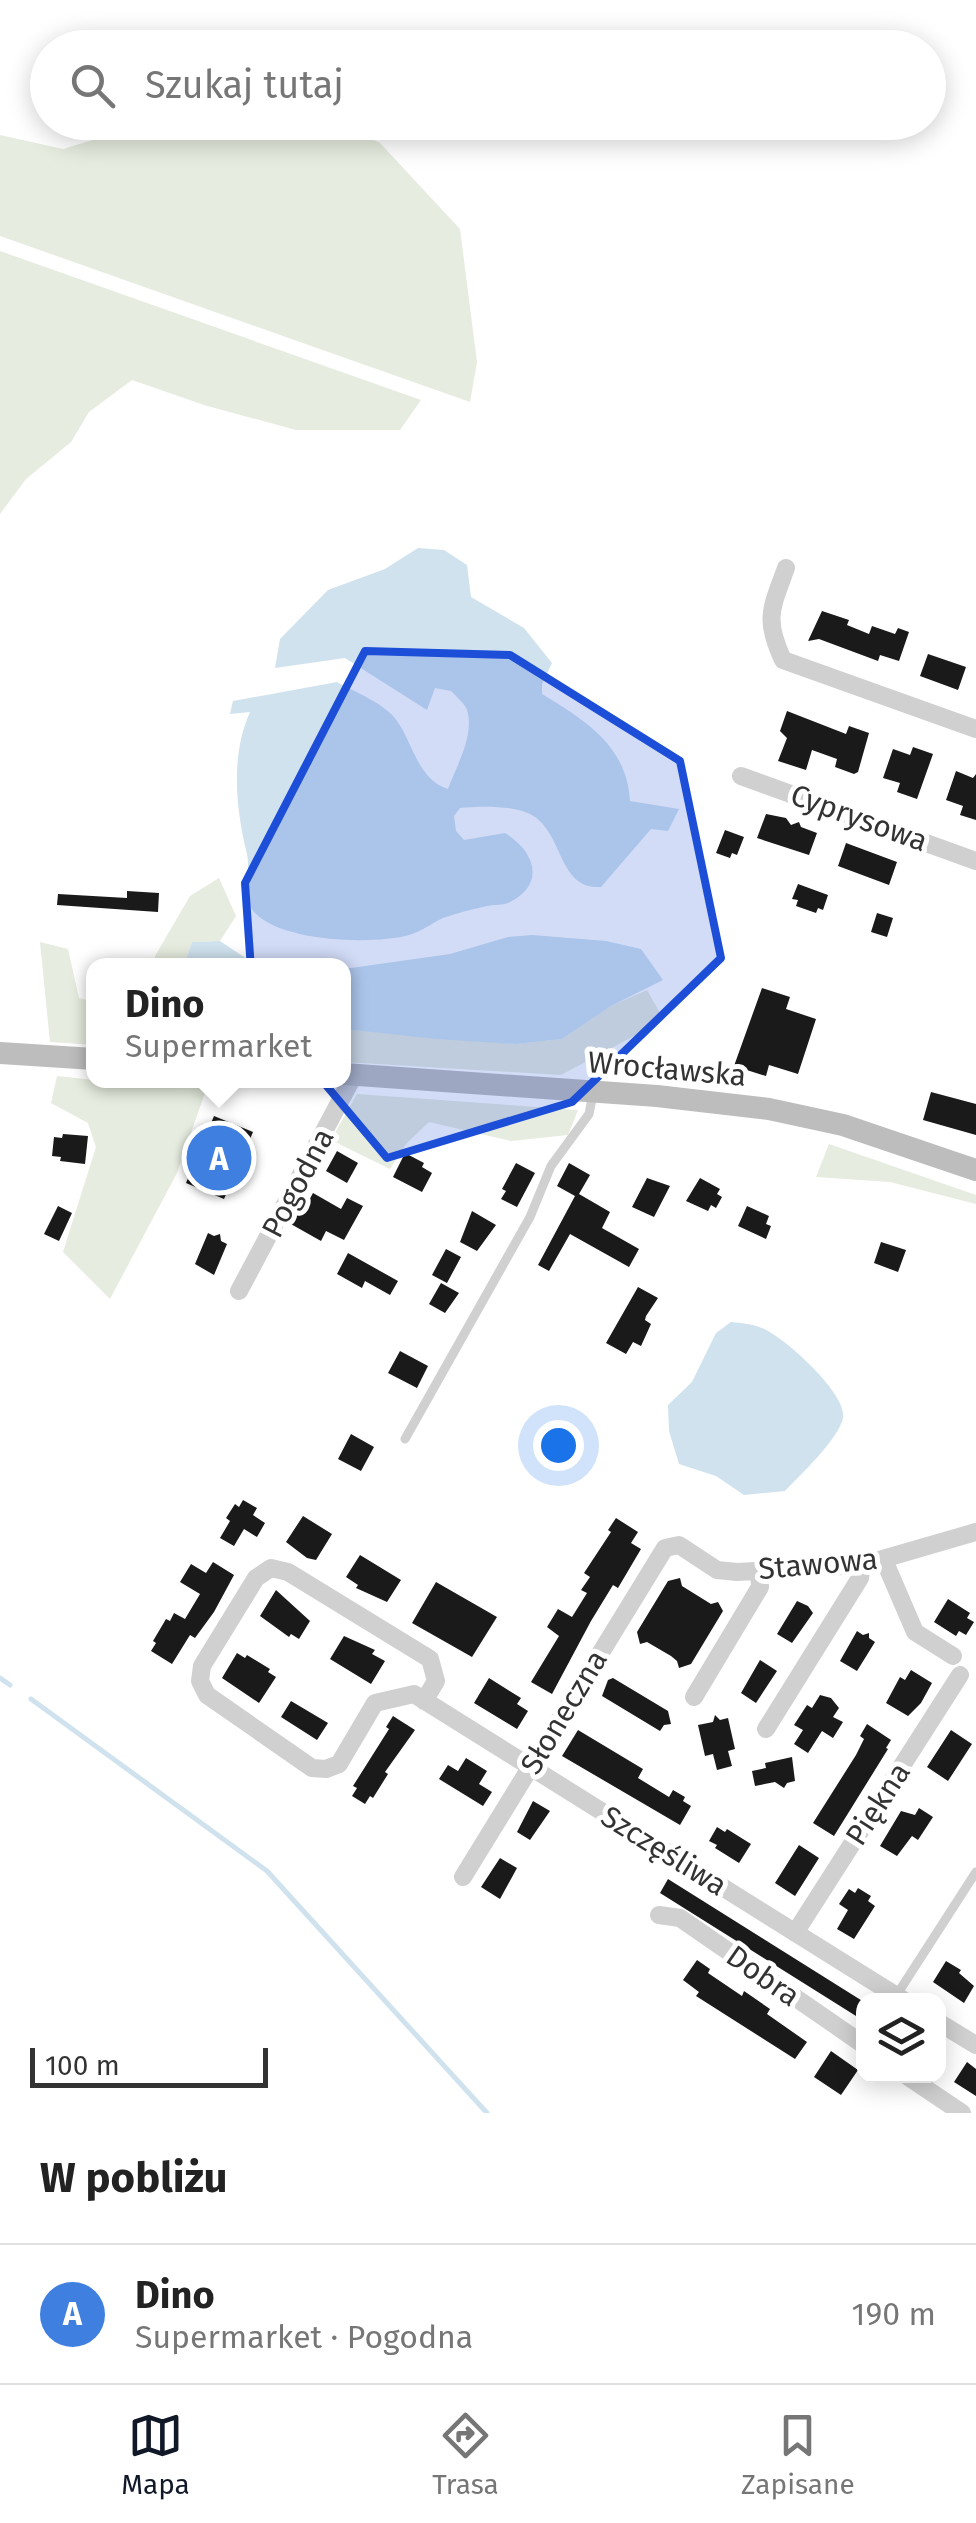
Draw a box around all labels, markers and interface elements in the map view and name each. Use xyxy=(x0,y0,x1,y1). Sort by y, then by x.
search box xyxy=(30,30,946,140)
icon: search xyxy=(65,58,120,113)
text: Szukaj tutaj xyxy=(145,62,344,108)
street label: Cyprysowa xyxy=(786,777,932,859)
popup xyxy=(86,958,351,1088)
text: Dino xyxy=(125,981,205,1027)
text: Supermarket xyxy=(125,1027,312,1065)
street label: Wrocławska xyxy=(586,1044,748,1094)
pin: A xyxy=(186,1120,252,1196)
street label: Pogodna xyxy=(254,1122,342,1244)
your location xyxy=(533,1420,584,1471)
street label: Stawowa xyxy=(757,1541,879,1587)
street label: Słoneczna xyxy=(513,1644,615,1780)
street label: Piękna xyxy=(838,1756,918,1852)
street label: Szczęśliwa xyxy=(595,1798,733,1904)
street label: Dobra xyxy=(719,1938,807,2014)
map controls xyxy=(856,1993,946,2083)
button: layers xyxy=(856,1993,946,2083)
scale bar xyxy=(30,2043,268,2088)
text: 100 m xyxy=(45,2049,120,2082)
text: W pobliżu xyxy=(40,2153,227,2203)
text: Dino xyxy=(135,2272,215,2318)
text: A xyxy=(63,2295,82,2333)
text: 190 m xyxy=(852,2295,936,2333)
text: Supermarket · Pogodna xyxy=(135,2318,473,2356)
tab: Mapa xyxy=(121,2408,190,2501)
tab: Trasa xyxy=(432,2408,499,2501)
tab: Zapisane xyxy=(741,2408,855,2501)

